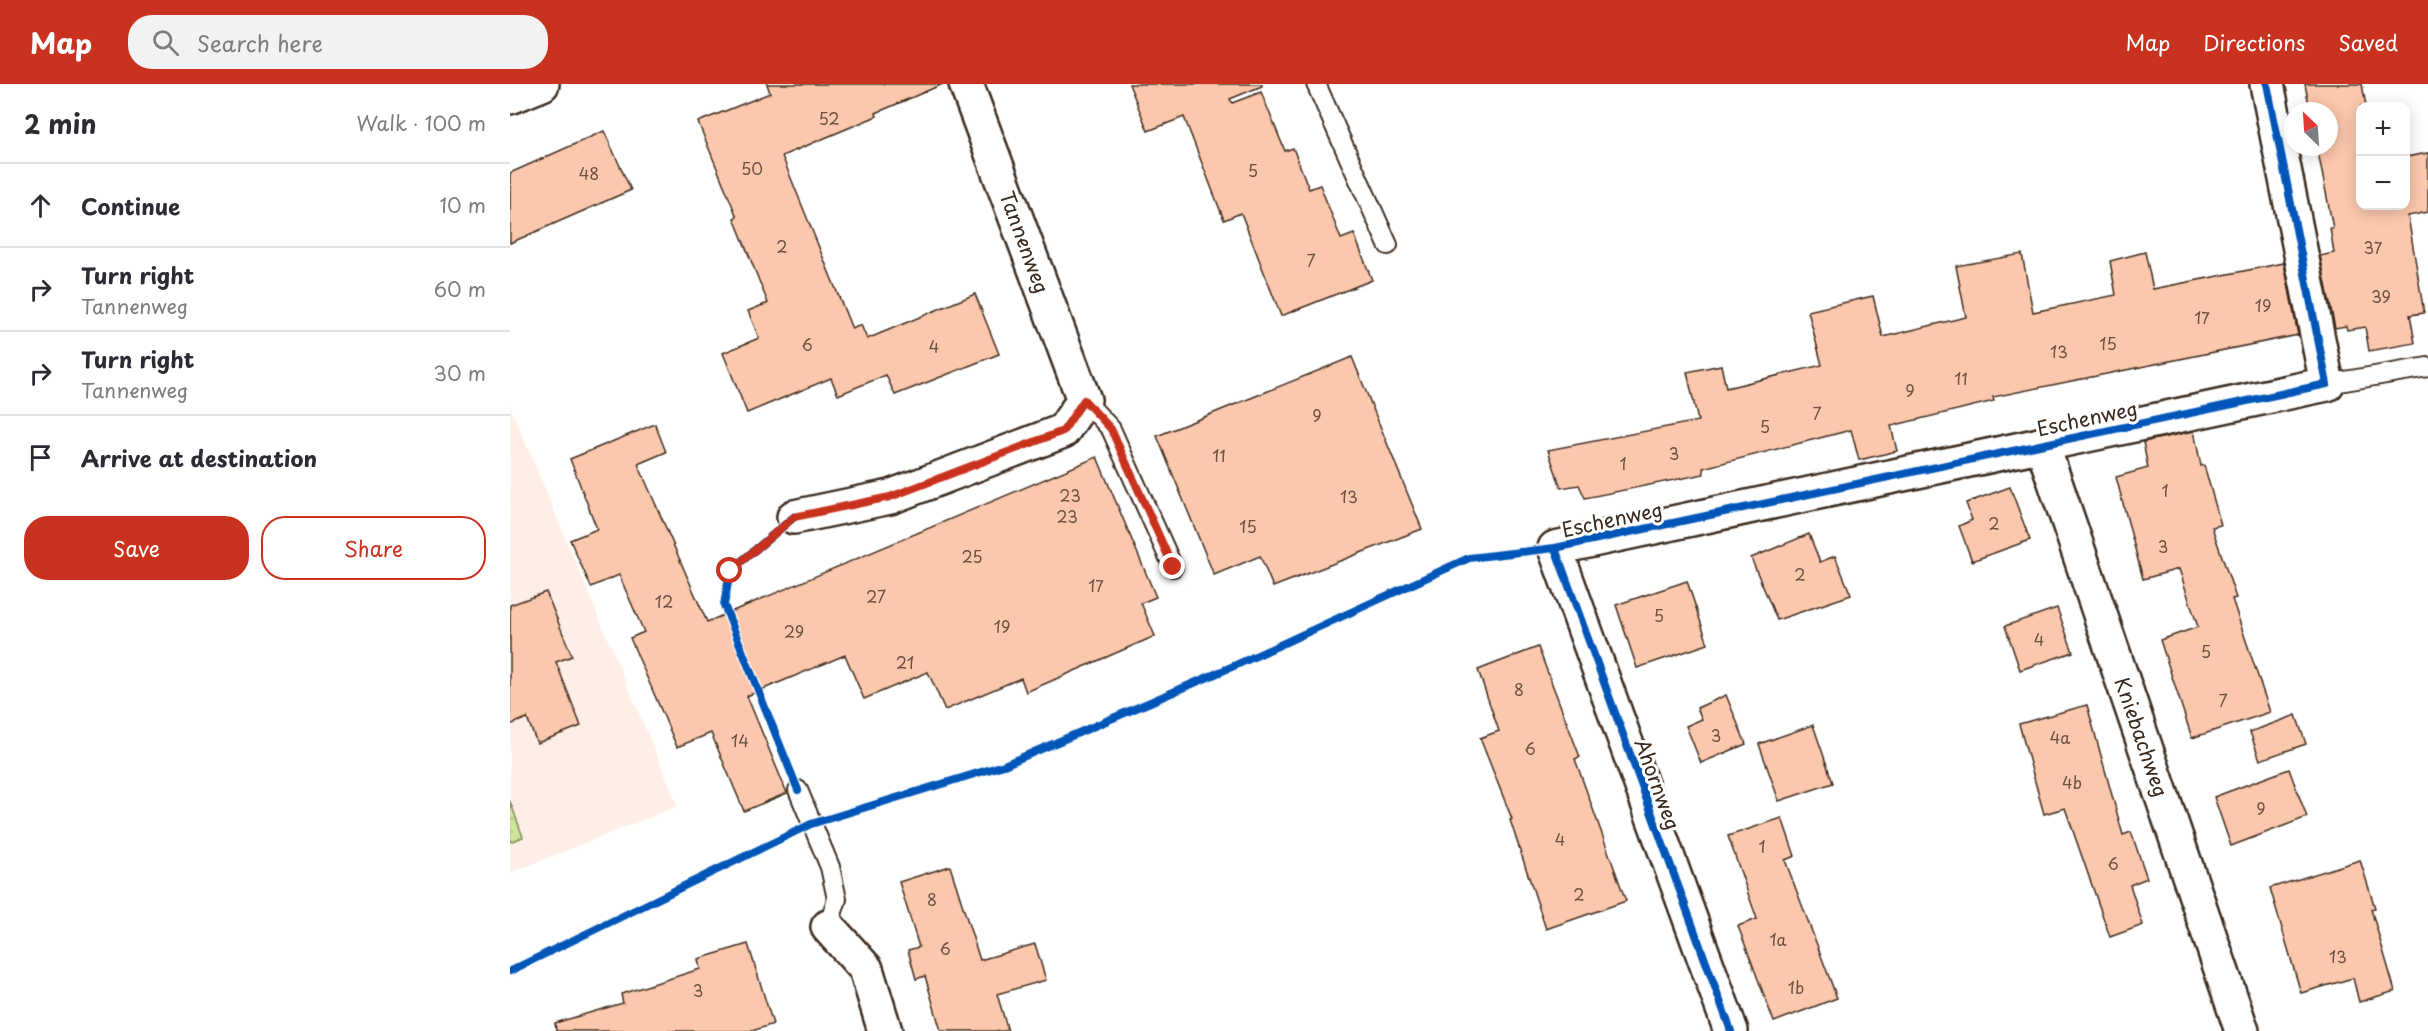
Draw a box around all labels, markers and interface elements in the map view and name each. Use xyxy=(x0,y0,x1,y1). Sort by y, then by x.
search box xyxy=(128,15,548,69)
text: Map xyxy=(30,21,92,64)
icon: search xyxy=(149,26,182,59)
text: Search here xyxy=(197,26,323,59)
text: Map xyxy=(2125,26,2170,58)
text: Directions xyxy=(2203,26,2305,58)
text: Saved xyxy=(2338,26,2398,58)
north arrow xyxy=(2284,102,2338,156)
map controls xyxy=(2356,102,2410,210)
button: + xyxy=(2356,102,2410,156)
text: 2 min xyxy=(24,104,97,143)
house number: 52 xyxy=(818,106,840,130)
text: Walk · 100 m xyxy=(356,108,486,138)
house number: 50 xyxy=(741,156,763,180)
button: − xyxy=(2356,156,2410,210)
house number: 5 xyxy=(1248,158,1258,182)
house number: 48 xyxy=(579,161,599,185)
street label: Tannenweg xyxy=(993,187,1057,297)
icon: ahead xyxy=(24,189,57,222)
text: Continue xyxy=(81,189,180,222)
text: 10 m xyxy=(439,190,486,220)
house number: 2 xyxy=(776,234,788,258)
house number: 37 xyxy=(2364,235,2383,259)
house number: 7 xyxy=(1306,248,1316,272)
text: Turn right xyxy=(81,258,194,291)
icon: right xyxy=(24,273,57,306)
text: 60 m xyxy=(434,274,486,304)
house number: 39 xyxy=(2371,284,2391,308)
text: Tannenweg xyxy=(81,291,188,321)
house number: 19 xyxy=(2255,293,2271,317)
house number: 17 xyxy=(2194,305,2210,329)
house number: 15 xyxy=(2099,331,2117,355)
house number: 6 xyxy=(801,332,813,356)
house number: 4 xyxy=(929,334,939,358)
house number: 13 xyxy=(2050,339,2068,363)
text: Turn right xyxy=(81,342,194,375)
icon: right xyxy=(24,357,57,390)
text: 30 m xyxy=(433,358,486,388)
house number: 11 xyxy=(1954,366,1968,390)
text: Tannenweg xyxy=(81,375,188,405)
house number: 9 xyxy=(1905,378,1915,402)
street label: Eschenweg xyxy=(2034,393,2140,443)
house number: 7 xyxy=(1812,401,1822,425)
house number: 9 xyxy=(1312,403,1322,427)
house number: 5 xyxy=(1760,414,1770,438)
icon: arrive xyxy=(24,441,57,474)
text: Arrive at destination xyxy=(81,441,317,474)
house number: 3 xyxy=(1669,441,1679,465)
house number: 11 xyxy=(1212,443,1226,467)
house number: 1 xyxy=(1619,451,1627,475)
house number: 1 xyxy=(2161,478,2169,502)
house number: 23 xyxy=(1059,483,1081,507)
house number: 13 xyxy=(1340,484,1358,508)
street label: Eschenweg xyxy=(1559,494,1665,544)
house number: 23 xyxy=(1056,504,1078,528)
house number: 2 xyxy=(1988,511,2000,535)
house number: 15 xyxy=(1239,514,1257,538)
button: Save xyxy=(24,516,249,580)
button: Share xyxy=(261,516,486,580)
house number: 3 xyxy=(2158,534,2168,558)
house number: 25 xyxy=(961,544,983,568)
route end xyxy=(1159,553,1185,579)
route start xyxy=(716,557,742,583)
house number: 2 xyxy=(1794,562,1806,586)
house number: 17 xyxy=(1088,573,1104,597)
house number: 27 xyxy=(866,584,886,608)
house number: 12 xyxy=(655,589,673,613)
house number: 5 xyxy=(1654,603,1664,627)
house number: 19 xyxy=(994,614,1010,638)
house number: 29 xyxy=(784,619,804,643)
house number: 4 xyxy=(2034,627,2044,651)
house number: 5 xyxy=(2201,639,2211,663)
house number: 21 xyxy=(896,650,914,674)
street label: Kniebachweg xyxy=(2107,673,2177,801)
house number: 8 xyxy=(1514,677,1524,701)
house number: 7 xyxy=(2218,688,2228,712)
house number: 3 xyxy=(1711,723,1721,747)
house number: 4a xyxy=(2050,725,2070,749)
house number: 14 xyxy=(731,728,749,752)
street label: Ahornweg xyxy=(1628,734,1688,834)
house number: 6 xyxy=(1524,736,1536,760)
house number: 4b xyxy=(2062,770,2082,794)
house number: 9 xyxy=(2256,796,2266,820)
house number: 4 xyxy=(1555,827,1565,851)
house number: 1 xyxy=(1758,834,1766,858)
house number: 6 xyxy=(2107,851,2119,875)
house number: 2 xyxy=(1573,882,1585,906)
house number: 8 xyxy=(927,887,937,911)
house number: 1a xyxy=(1769,927,1787,951)
house number: 6 xyxy=(939,936,951,960)
house number: 13 xyxy=(2329,944,2347,968)
house number: 1b xyxy=(1788,975,1804,999)
house number: 3 xyxy=(693,978,703,1002)

